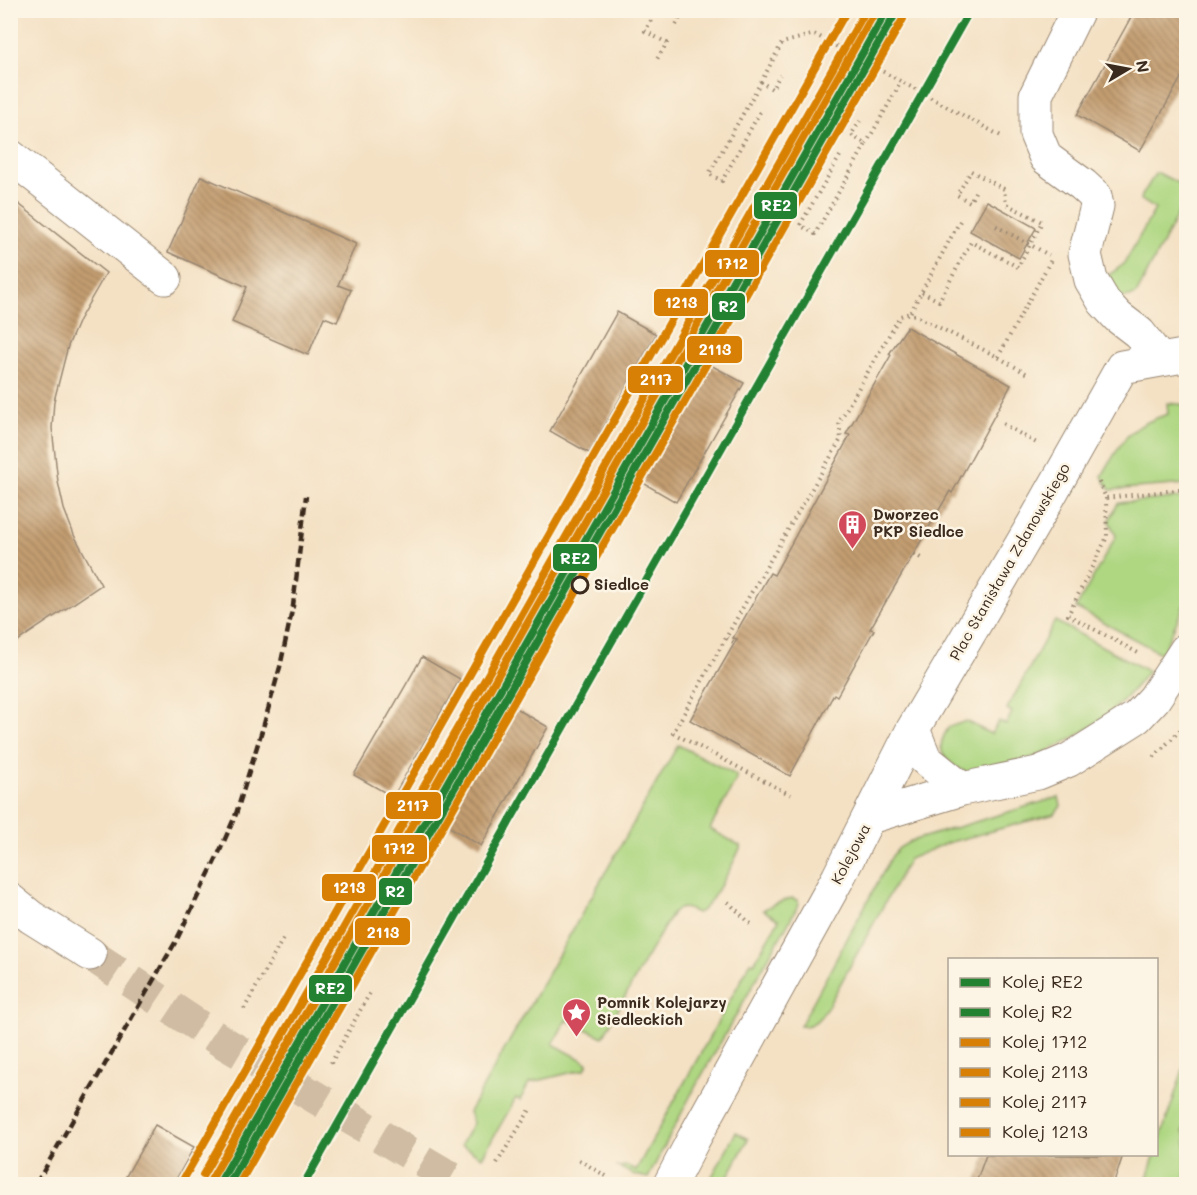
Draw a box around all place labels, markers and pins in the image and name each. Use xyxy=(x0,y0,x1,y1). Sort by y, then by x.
place label: Dworzec PKP Siedlce xyxy=(873,504,964,541)
building icon: Dworzec PKP Siedlce xyxy=(836,508,868,550)
place label: Siedlce xyxy=(594,574,649,594)
marker: Siedlce xyxy=(571,576,589,594)
place label: Pomnik Kolejarzy Siedleckich xyxy=(597,992,727,1029)
place icon: Pomnik Kolejarzy Siedleckich xyxy=(560,996,592,1038)

